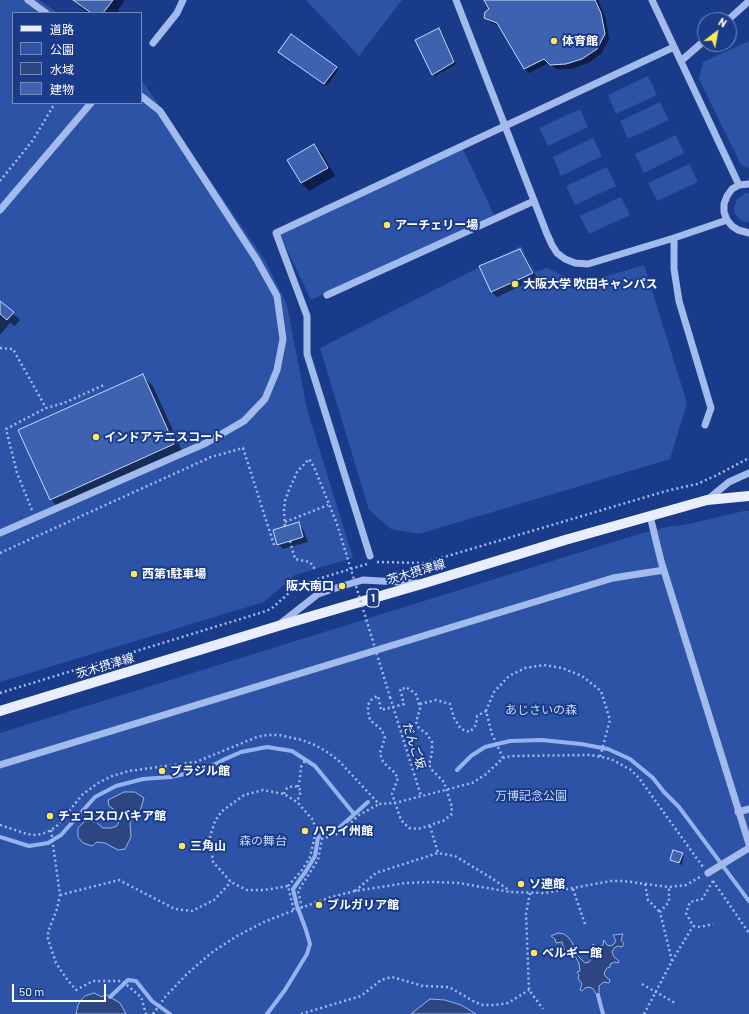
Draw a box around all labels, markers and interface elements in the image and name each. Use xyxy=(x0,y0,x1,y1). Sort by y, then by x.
legend xyxy=(12,12,142,104)
north arrow xyxy=(697,12,737,52)
text: N xyxy=(716,15,729,30)
text: 道路 xyxy=(50,22,74,36)
place label: 体育館 xyxy=(562,34,598,48)
marker: 体育館 xyxy=(549,36,559,46)
text: 公園 xyxy=(50,42,74,56)
text: 水域 xyxy=(50,62,74,76)
text: 建物 xyxy=(50,82,74,96)
place label: アーチェリー場 xyxy=(395,218,478,232)
marker: アーチェリー場 xyxy=(382,220,392,230)
place label: 大阪大学 吹田キャンパス xyxy=(523,277,657,291)
marker: 大阪大学 吹田キャンパス xyxy=(510,279,520,289)
place label: インドアテニスコート xyxy=(104,430,224,444)
marker: インドアテニスコート xyxy=(91,432,101,442)
street label: 茨木摂津線 xyxy=(385,556,447,588)
place label: 西第1駐車場 xyxy=(142,567,206,581)
marker: 西第1駐車場 xyxy=(129,569,139,579)
place label: 阪大南口 xyxy=(286,579,334,593)
marker: 阪大南口 xyxy=(337,581,347,591)
road number: 1 xyxy=(367,589,379,607)
street label: 茨木摂津線 xyxy=(74,650,136,682)
park label: あじさいの森 xyxy=(505,703,577,717)
street label: だんご坂 xyxy=(400,721,428,771)
place label: ブラジル館 xyxy=(170,764,230,778)
marker: ブラジル館 xyxy=(157,766,167,776)
park label: 万博記念公園 xyxy=(495,789,567,803)
place label: チェコスロバキア館 xyxy=(58,809,166,823)
marker: チェコスロバキア館 xyxy=(45,811,55,821)
place label: ハワイ州館 xyxy=(313,824,373,838)
marker: ハワイ州館 xyxy=(300,826,310,836)
park label: 森の舞台 xyxy=(239,834,287,848)
place label: 三角山 xyxy=(190,839,226,853)
marker: 三角山 xyxy=(177,841,187,851)
place label: ソ連館 xyxy=(529,877,565,891)
marker: ソ連館 xyxy=(516,879,526,889)
place label: ブルガリア館 xyxy=(327,898,399,912)
marker: ブルガリア館 xyxy=(314,900,324,910)
place label: ベルギー館 xyxy=(542,946,602,960)
marker: ベルギー館 xyxy=(529,948,539,958)
scale bar xyxy=(14,976,108,1002)
text: 50 m xyxy=(19,984,44,998)

